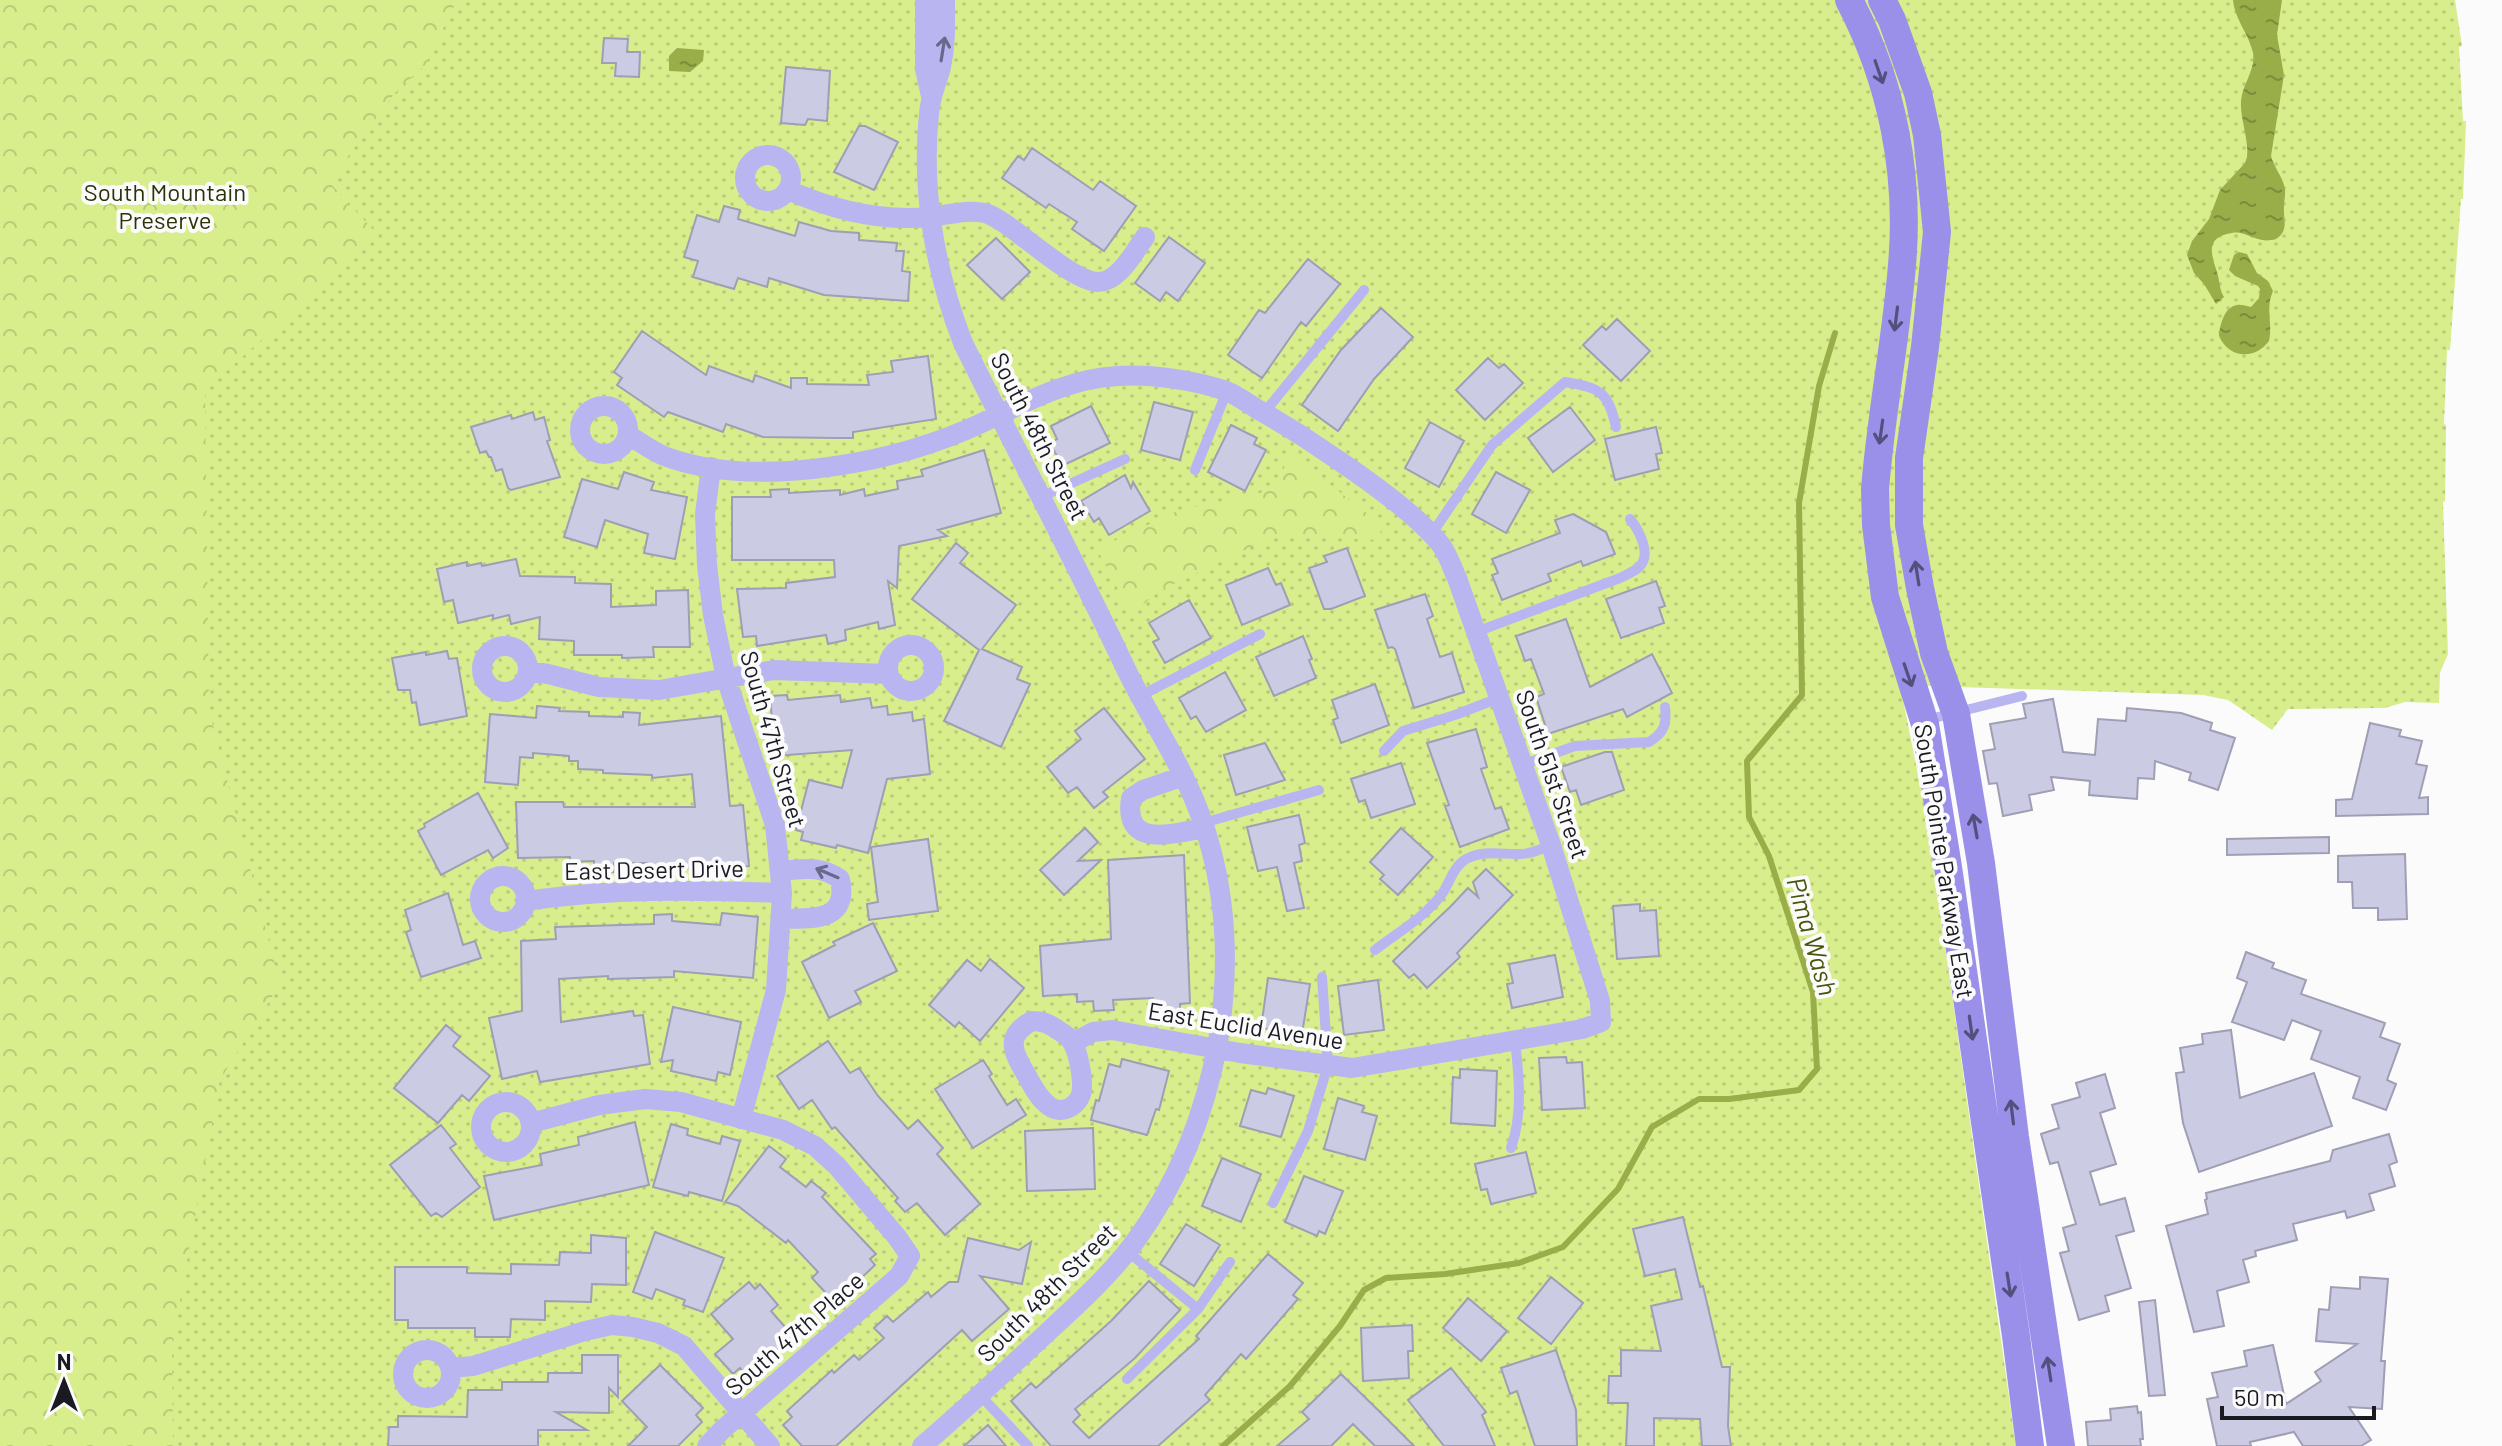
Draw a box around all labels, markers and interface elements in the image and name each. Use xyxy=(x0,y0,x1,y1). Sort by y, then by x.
one-way arrow xyxy=(937,37,952,62)
one-way arrow xyxy=(1873,59,1888,84)
park label: South Mountain Preserve xyxy=(84,177,246,234)
one-way arrow xyxy=(1888,305,1903,332)
street label: South 48th Street xyxy=(985,347,1095,525)
one-way arrow xyxy=(1873,419,1888,444)
one-way arrow xyxy=(1909,561,1924,587)
street label: South 47th Street xyxy=(735,647,813,831)
one-way arrow xyxy=(1902,663,1917,688)
street label: South 51st Street xyxy=(1510,686,1596,862)
street label: South Pointe Parkway East xyxy=(1909,722,1981,1000)
one-way arrow xyxy=(1967,814,1982,839)
street label: East Desert Drive xyxy=(564,853,744,885)
one-way arrow xyxy=(815,865,839,880)
water label: Pima Wash xyxy=(1781,873,1845,999)
street label: East Euclid Avenue xyxy=(1146,995,1346,1055)
one-way arrow xyxy=(1964,1015,1979,1040)
one-way arrow xyxy=(2004,1099,2019,1126)
street label: South 48th Street xyxy=(971,1217,1121,1367)
street label: South 47th Place xyxy=(719,1265,869,1401)
one-way arrow xyxy=(2002,1272,2017,1297)
north arrow xyxy=(24,1342,104,1422)
text: N xyxy=(57,1348,71,1374)
one-way arrow xyxy=(2041,1357,2056,1382)
scale bar xyxy=(2222,1370,2374,1420)
text: 50 m xyxy=(2234,1382,2285,1411)

